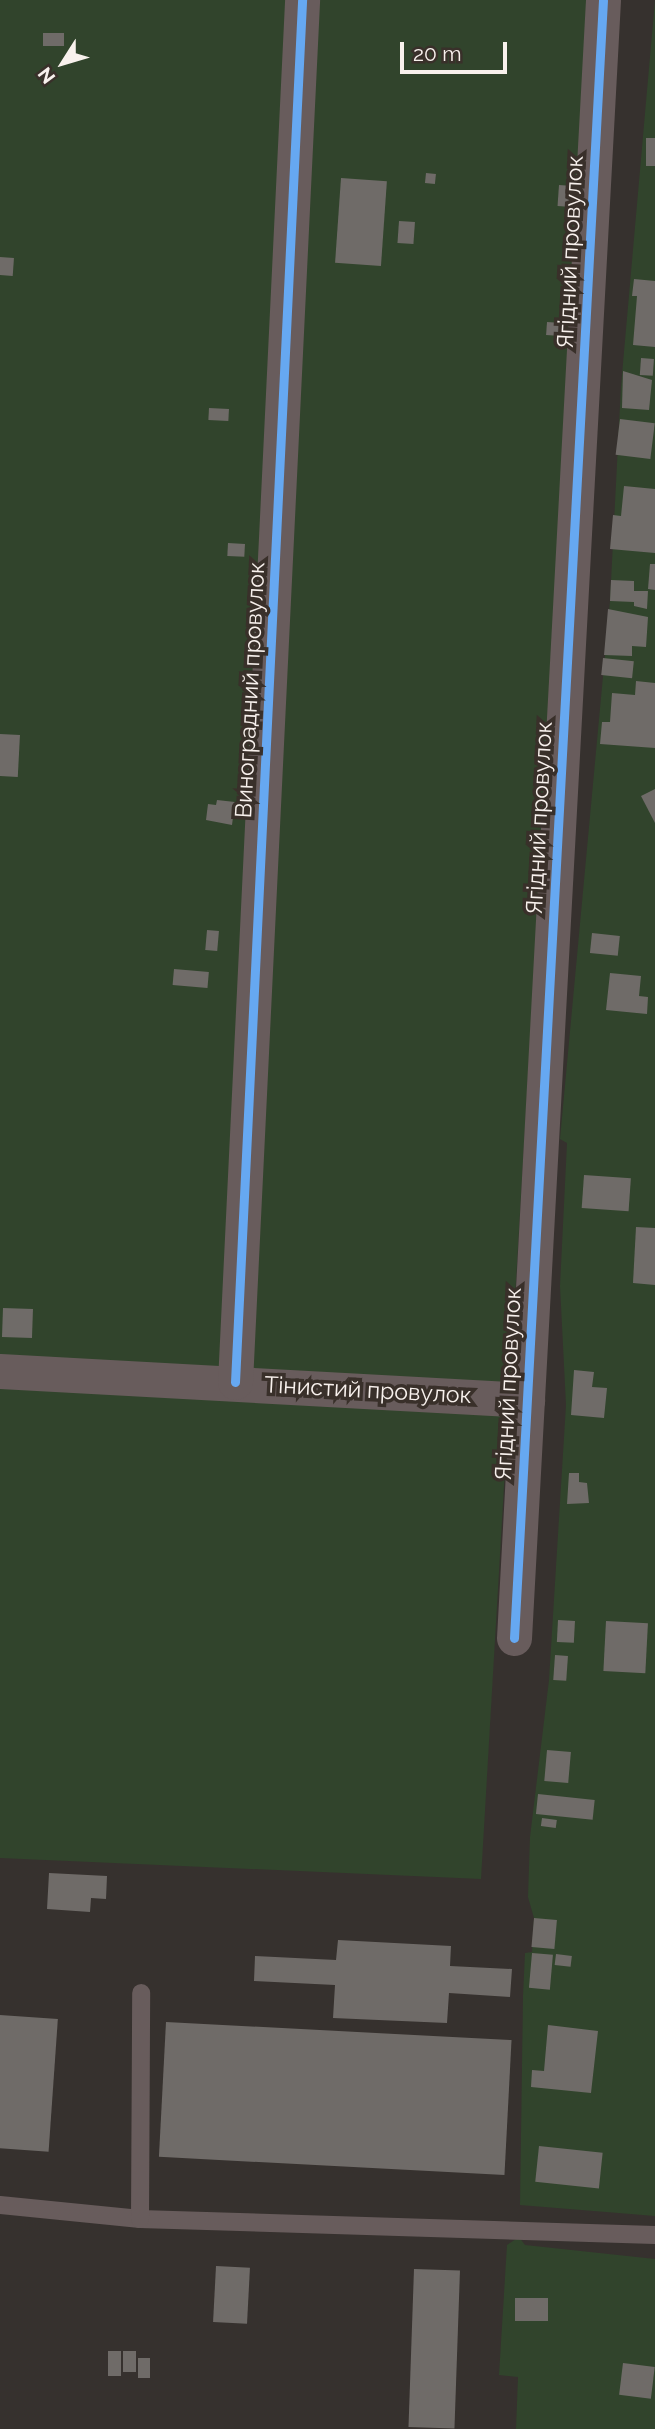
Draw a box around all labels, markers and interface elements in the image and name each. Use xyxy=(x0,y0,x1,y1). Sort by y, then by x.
north arrow xyxy=(28,28,98,98)
scale bar xyxy=(403,28,510,72)
text: 20 m xyxy=(413,41,461,66)
text: N xyxy=(33,63,59,88)
street label: Ягідний провулок xyxy=(551,155,589,349)
street label: Виноградний провулок xyxy=(230,561,270,819)
street label: Ягідний провулок xyxy=(520,721,558,915)
street label: Ягідний провулок xyxy=(489,1287,527,1481)
street label: Тінистий провулок xyxy=(264,1371,472,1409)

